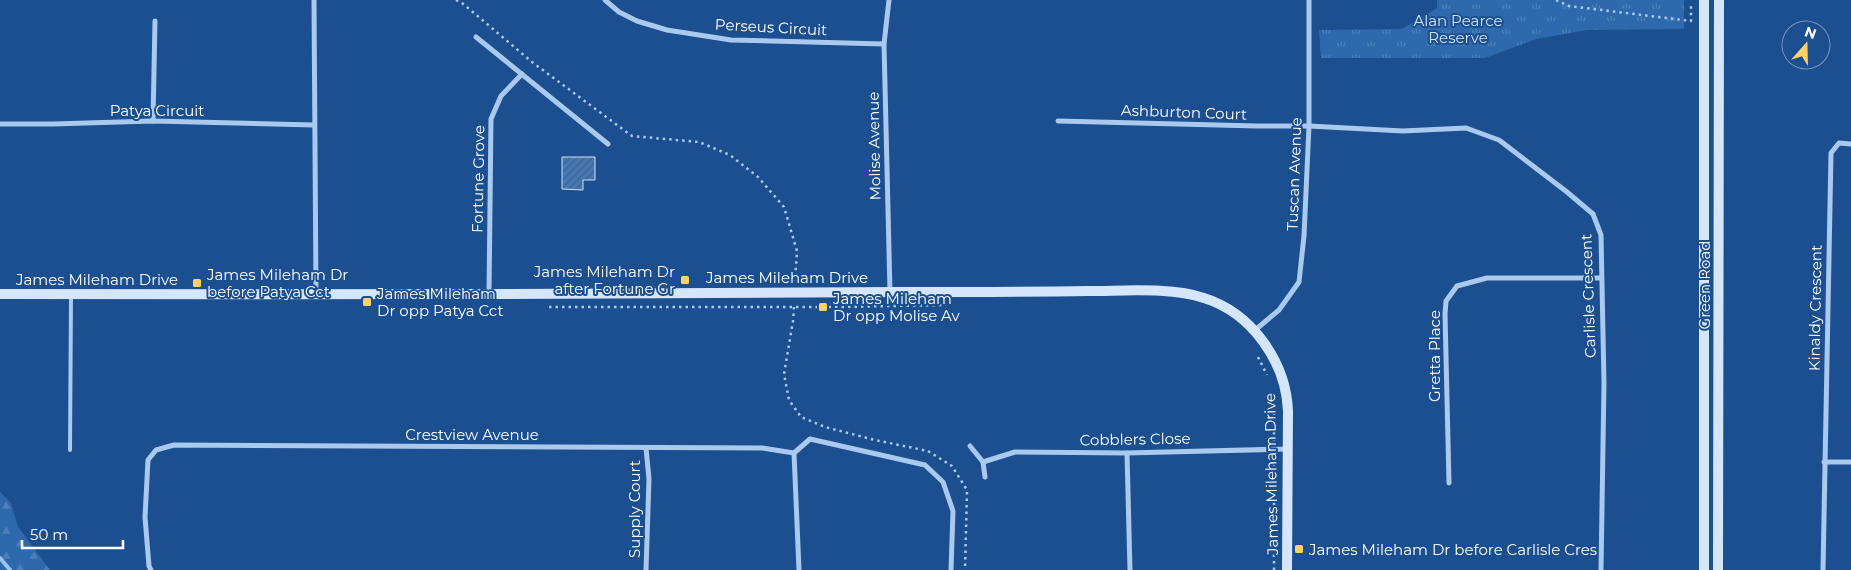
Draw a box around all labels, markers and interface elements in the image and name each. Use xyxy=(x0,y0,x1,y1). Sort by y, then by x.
park label: Alan Pearce Reserve xyxy=(1413,11,1503,47)
street label: Perseus Circuit xyxy=(714,15,828,39)
north arrow xyxy=(1781,20,1831,70)
text: N xyxy=(1802,22,1819,43)
street label: Molise Avenue xyxy=(864,91,884,201)
street label: Ashburton Court xyxy=(1121,100,1247,124)
street label: Patya Circuit xyxy=(110,101,204,120)
street label: Tuscan Avenue xyxy=(1283,117,1305,231)
street label: Fortune Grove xyxy=(468,125,488,233)
street label: Carlisle Crescent xyxy=(1576,234,1600,358)
street label: Green Road xyxy=(1695,241,1714,329)
street label: Kinaldy Crescent xyxy=(1804,245,1826,371)
place label: James Mileham Dr after Fortune Gr xyxy=(533,262,675,298)
place label: James Mileham Dr before Patya Cct xyxy=(206,265,348,301)
street label: James Mileham Drive xyxy=(705,268,868,287)
street label: James Mileham Drive xyxy=(15,270,178,289)
marker: James Mileham Dr after Fortune Gr xyxy=(679,274,691,286)
marker: James Mileham Dr before Patya Cct xyxy=(191,277,203,289)
place label: James Mileham Dr opp Patya Cct xyxy=(376,284,504,320)
place label: James Mileham Dr opp Molise Av xyxy=(832,289,960,325)
marker: James Mileham Dr opp Patya Cct xyxy=(361,296,373,308)
marker: James Mileham Dr opp Molise Av xyxy=(817,301,829,313)
street label: Gretta Place xyxy=(1425,310,1444,402)
street label: James Mileham Drive xyxy=(1260,393,1282,556)
street label: Crestview Avenue xyxy=(405,425,539,444)
street label: Cobblers Close xyxy=(1079,429,1191,449)
street label: Supply Court xyxy=(625,460,644,558)
scale bar xyxy=(22,518,124,550)
text: 50 m xyxy=(30,525,68,544)
place label: James Mileham Dr before Carlisle Cres xyxy=(1308,540,1597,559)
marker: James Mileham Dr before Carlisle Cres xyxy=(1293,543,1305,555)

